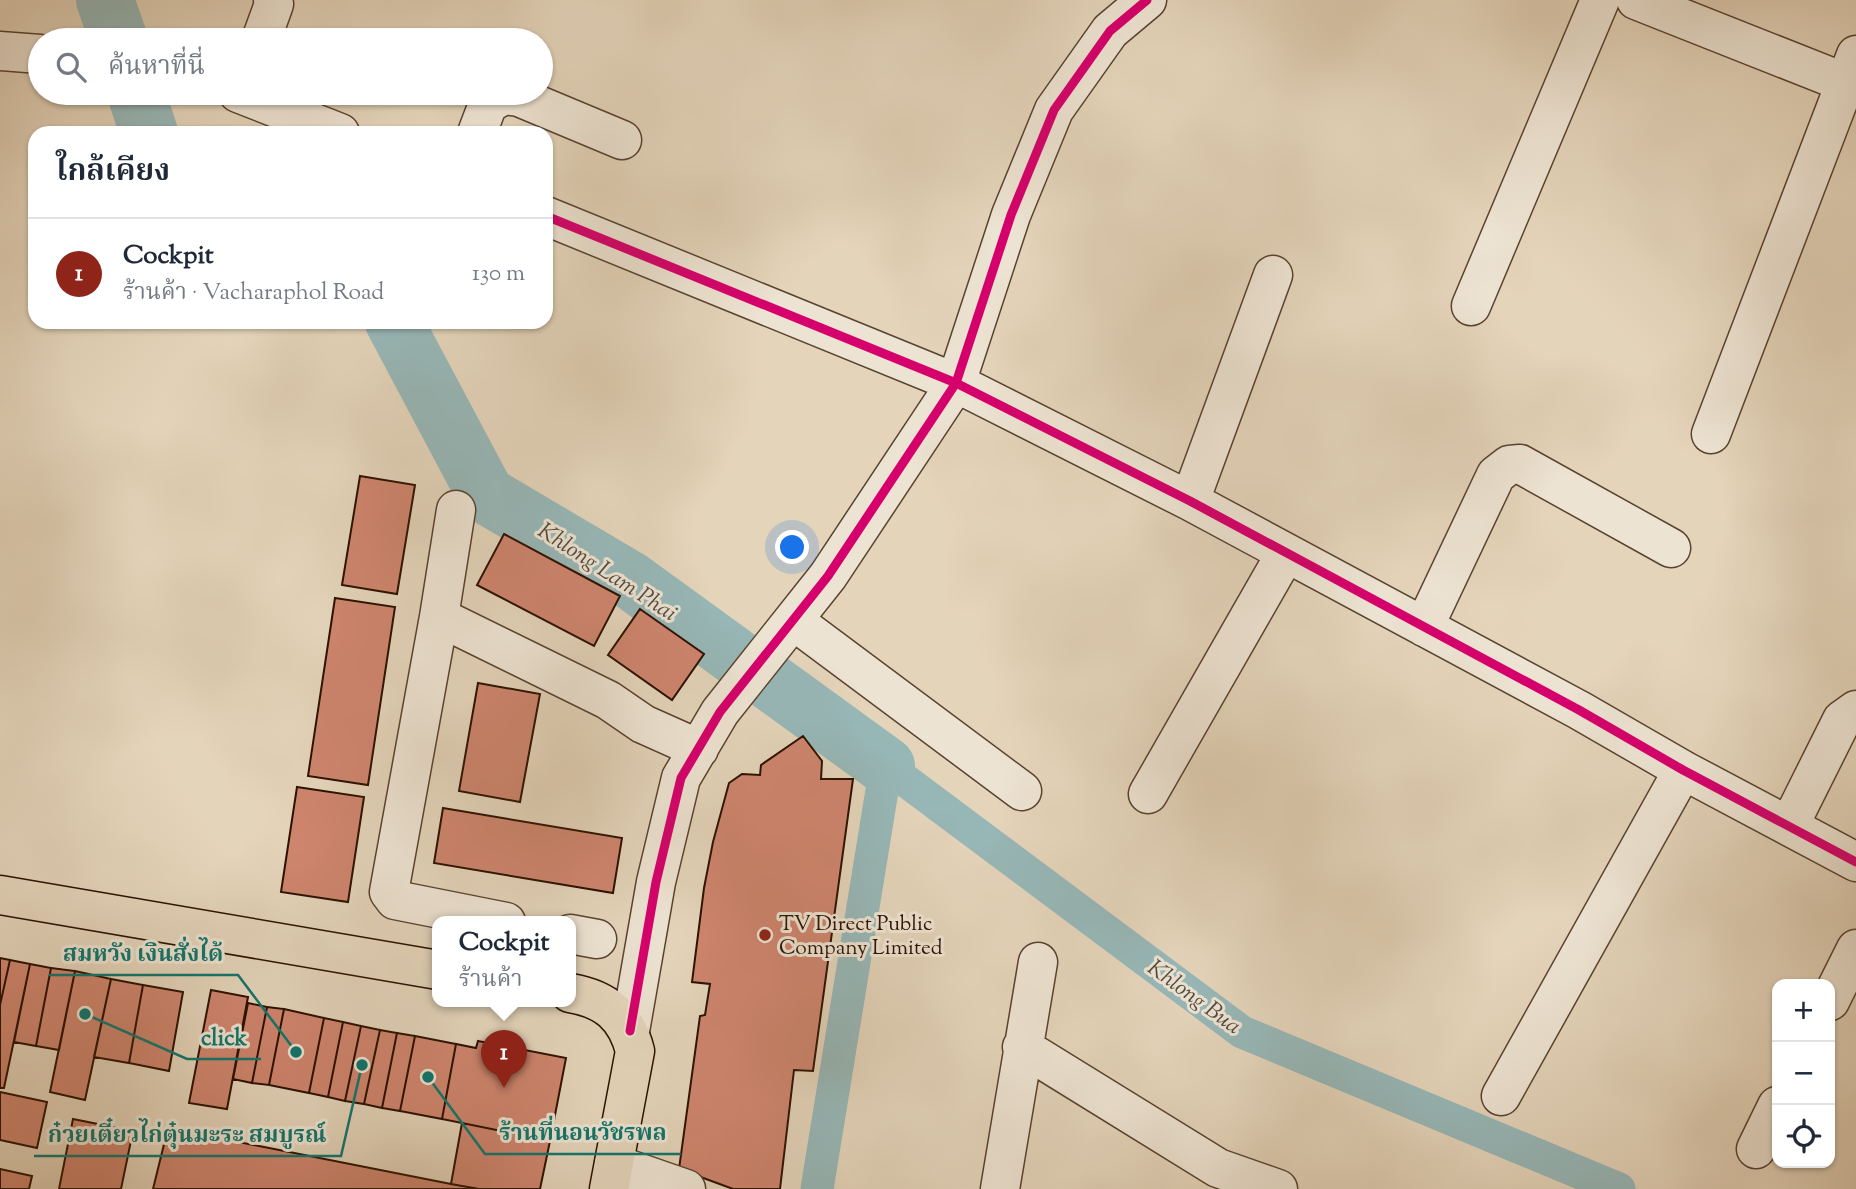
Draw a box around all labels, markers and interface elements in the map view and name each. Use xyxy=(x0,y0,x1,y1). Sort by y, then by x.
search box xyxy=(28,28,553,105)
icon: search xyxy=(52,48,90,86)
text: ค้นหาที่นี่ xyxy=(108,49,205,86)
text: ใกล้เคียง xyxy=(56,151,170,194)
text: Cockpit xyxy=(123,238,214,275)
text: 1 xyxy=(75,258,83,291)
text: 130 m xyxy=(472,258,525,291)
text: ร้านค้า · Vacharaphol Road xyxy=(123,277,384,310)
water label: Khlong Lam Phai xyxy=(530,516,683,631)
your location xyxy=(775,530,809,564)
place label: TV Direct Public Company Limited xyxy=(779,910,943,964)
popup xyxy=(432,916,576,1007)
text: Cockpit xyxy=(459,925,549,962)
marker: TV Direct Public Company Limited xyxy=(757,927,773,943)
callout: สมหวัง เงินสั่งได้ xyxy=(49,931,238,975)
text: สมหวัง เงินสั่งได้ xyxy=(63,936,223,972)
water label: Khlong Bua xyxy=(1140,953,1247,1044)
text: ร้านค้า xyxy=(459,964,523,997)
map controls xyxy=(1772,979,1835,1168)
button: + xyxy=(1772,979,1835,1042)
callout: click xyxy=(187,1015,261,1059)
text: click xyxy=(201,1023,247,1056)
pin: 1 xyxy=(481,1030,527,1088)
button: − xyxy=(1772,1042,1835,1105)
button: locate xyxy=(1772,1105,1835,1168)
callout: ร้านที่นอนวัชรพล xyxy=(485,1110,681,1154)
callout: ก๋วยเตี๋ยวไก่ตุ๋นมะระ สมบูรณ์ xyxy=(34,1112,341,1156)
text: ร้านที่นอนวัชรพล xyxy=(499,1115,667,1151)
text: ก๋วยเตี๋ยวไก่ตุ๋นมะระ สมบูรณ์ xyxy=(48,1117,326,1153)

